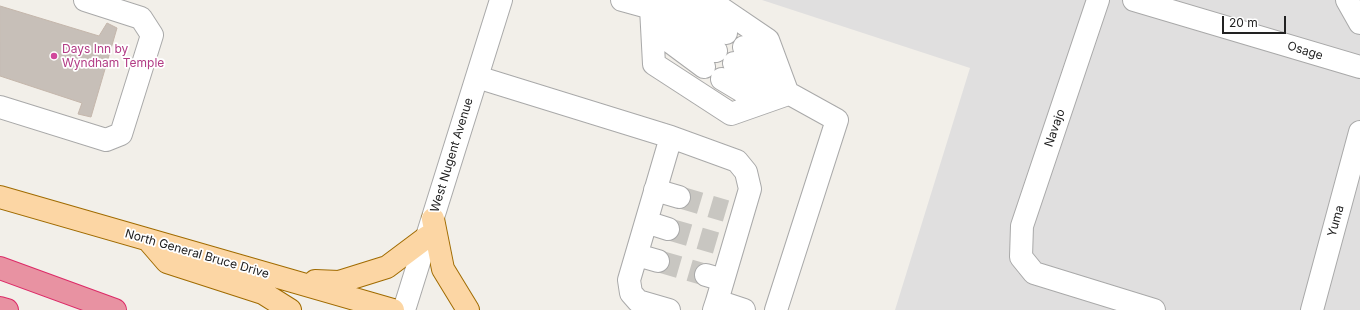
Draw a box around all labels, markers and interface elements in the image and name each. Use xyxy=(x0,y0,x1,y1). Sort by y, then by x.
scale bar xyxy=(1224,8,1288,34)
text: 20 m xyxy=(1229,15,1258,30)
street label: Osage xyxy=(1285,39,1325,63)
place label: Days Inn by Wyndham Temple xyxy=(62,42,164,70)
marker: Days Inn by Wyndham Temple xyxy=(49,51,59,61)
street label: West Nugent Avenue xyxy=(428,96,476,214)
street label: Navajo xyxy=(1042,107,1068,149)
street label: Yuma xyxy=(1325,204,1347,238)
street label: North General Bruce Drive xyxy=(123,226,271,282)

